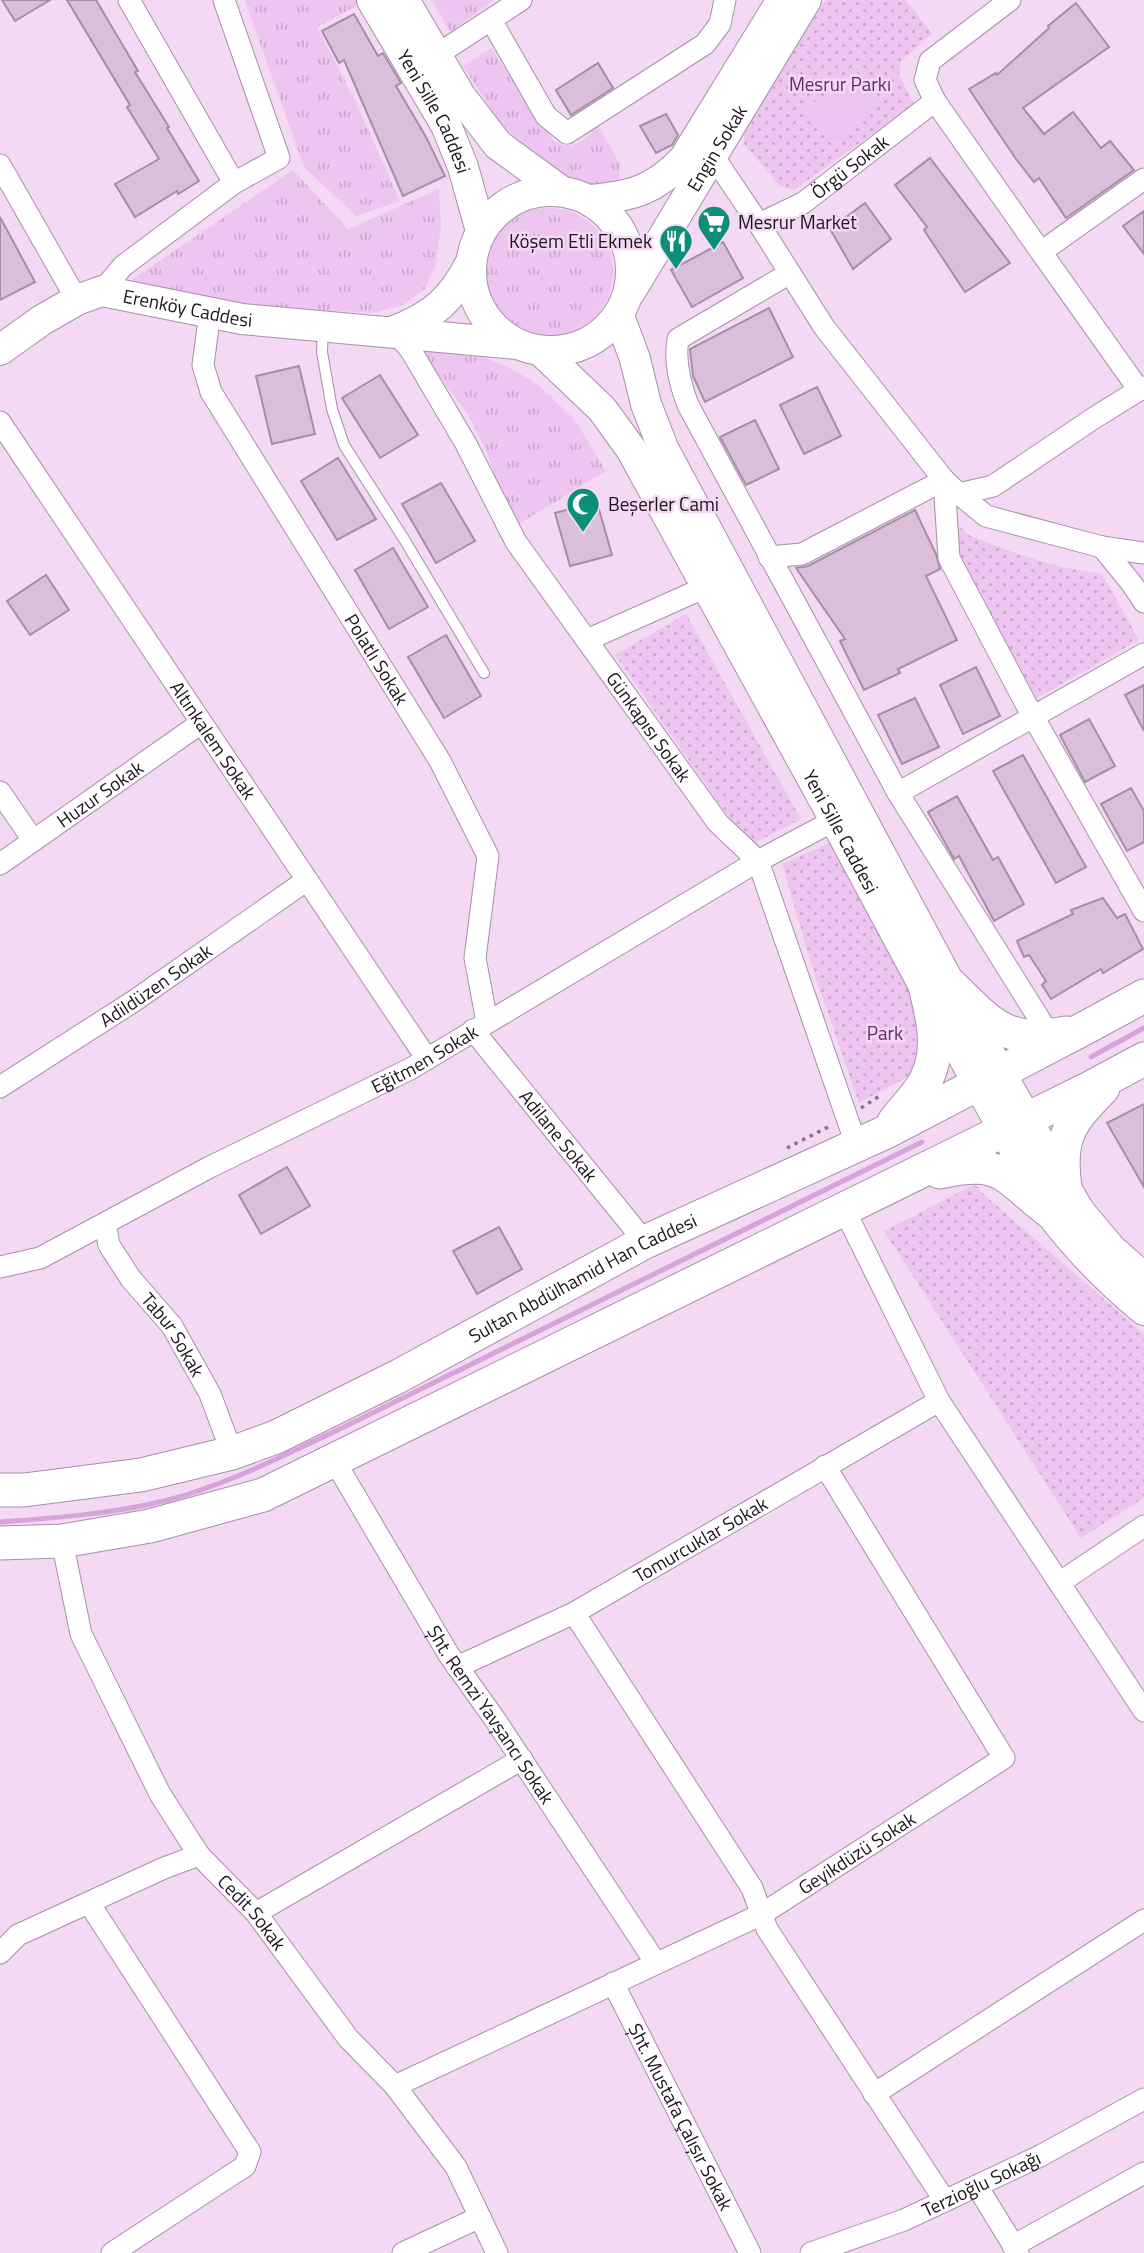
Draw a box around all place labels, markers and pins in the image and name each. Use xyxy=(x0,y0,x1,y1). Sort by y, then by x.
supermarket icon: Mesrur Market xyxy=(695,203,733,252)
place label: Mesrur Market xyxy=(738,207,857,236)
restaurant icon: Köşem Etli Ekmek xyxy=(657,222,695,271)
place label: Köşem Etli Ekmek xyxy=(509,226,652,255)
mosque icon: Beşerler Cami xyxy=(564,485,602,534)
place label: Beşerler Cami xyxy=(608,489,719,518)

